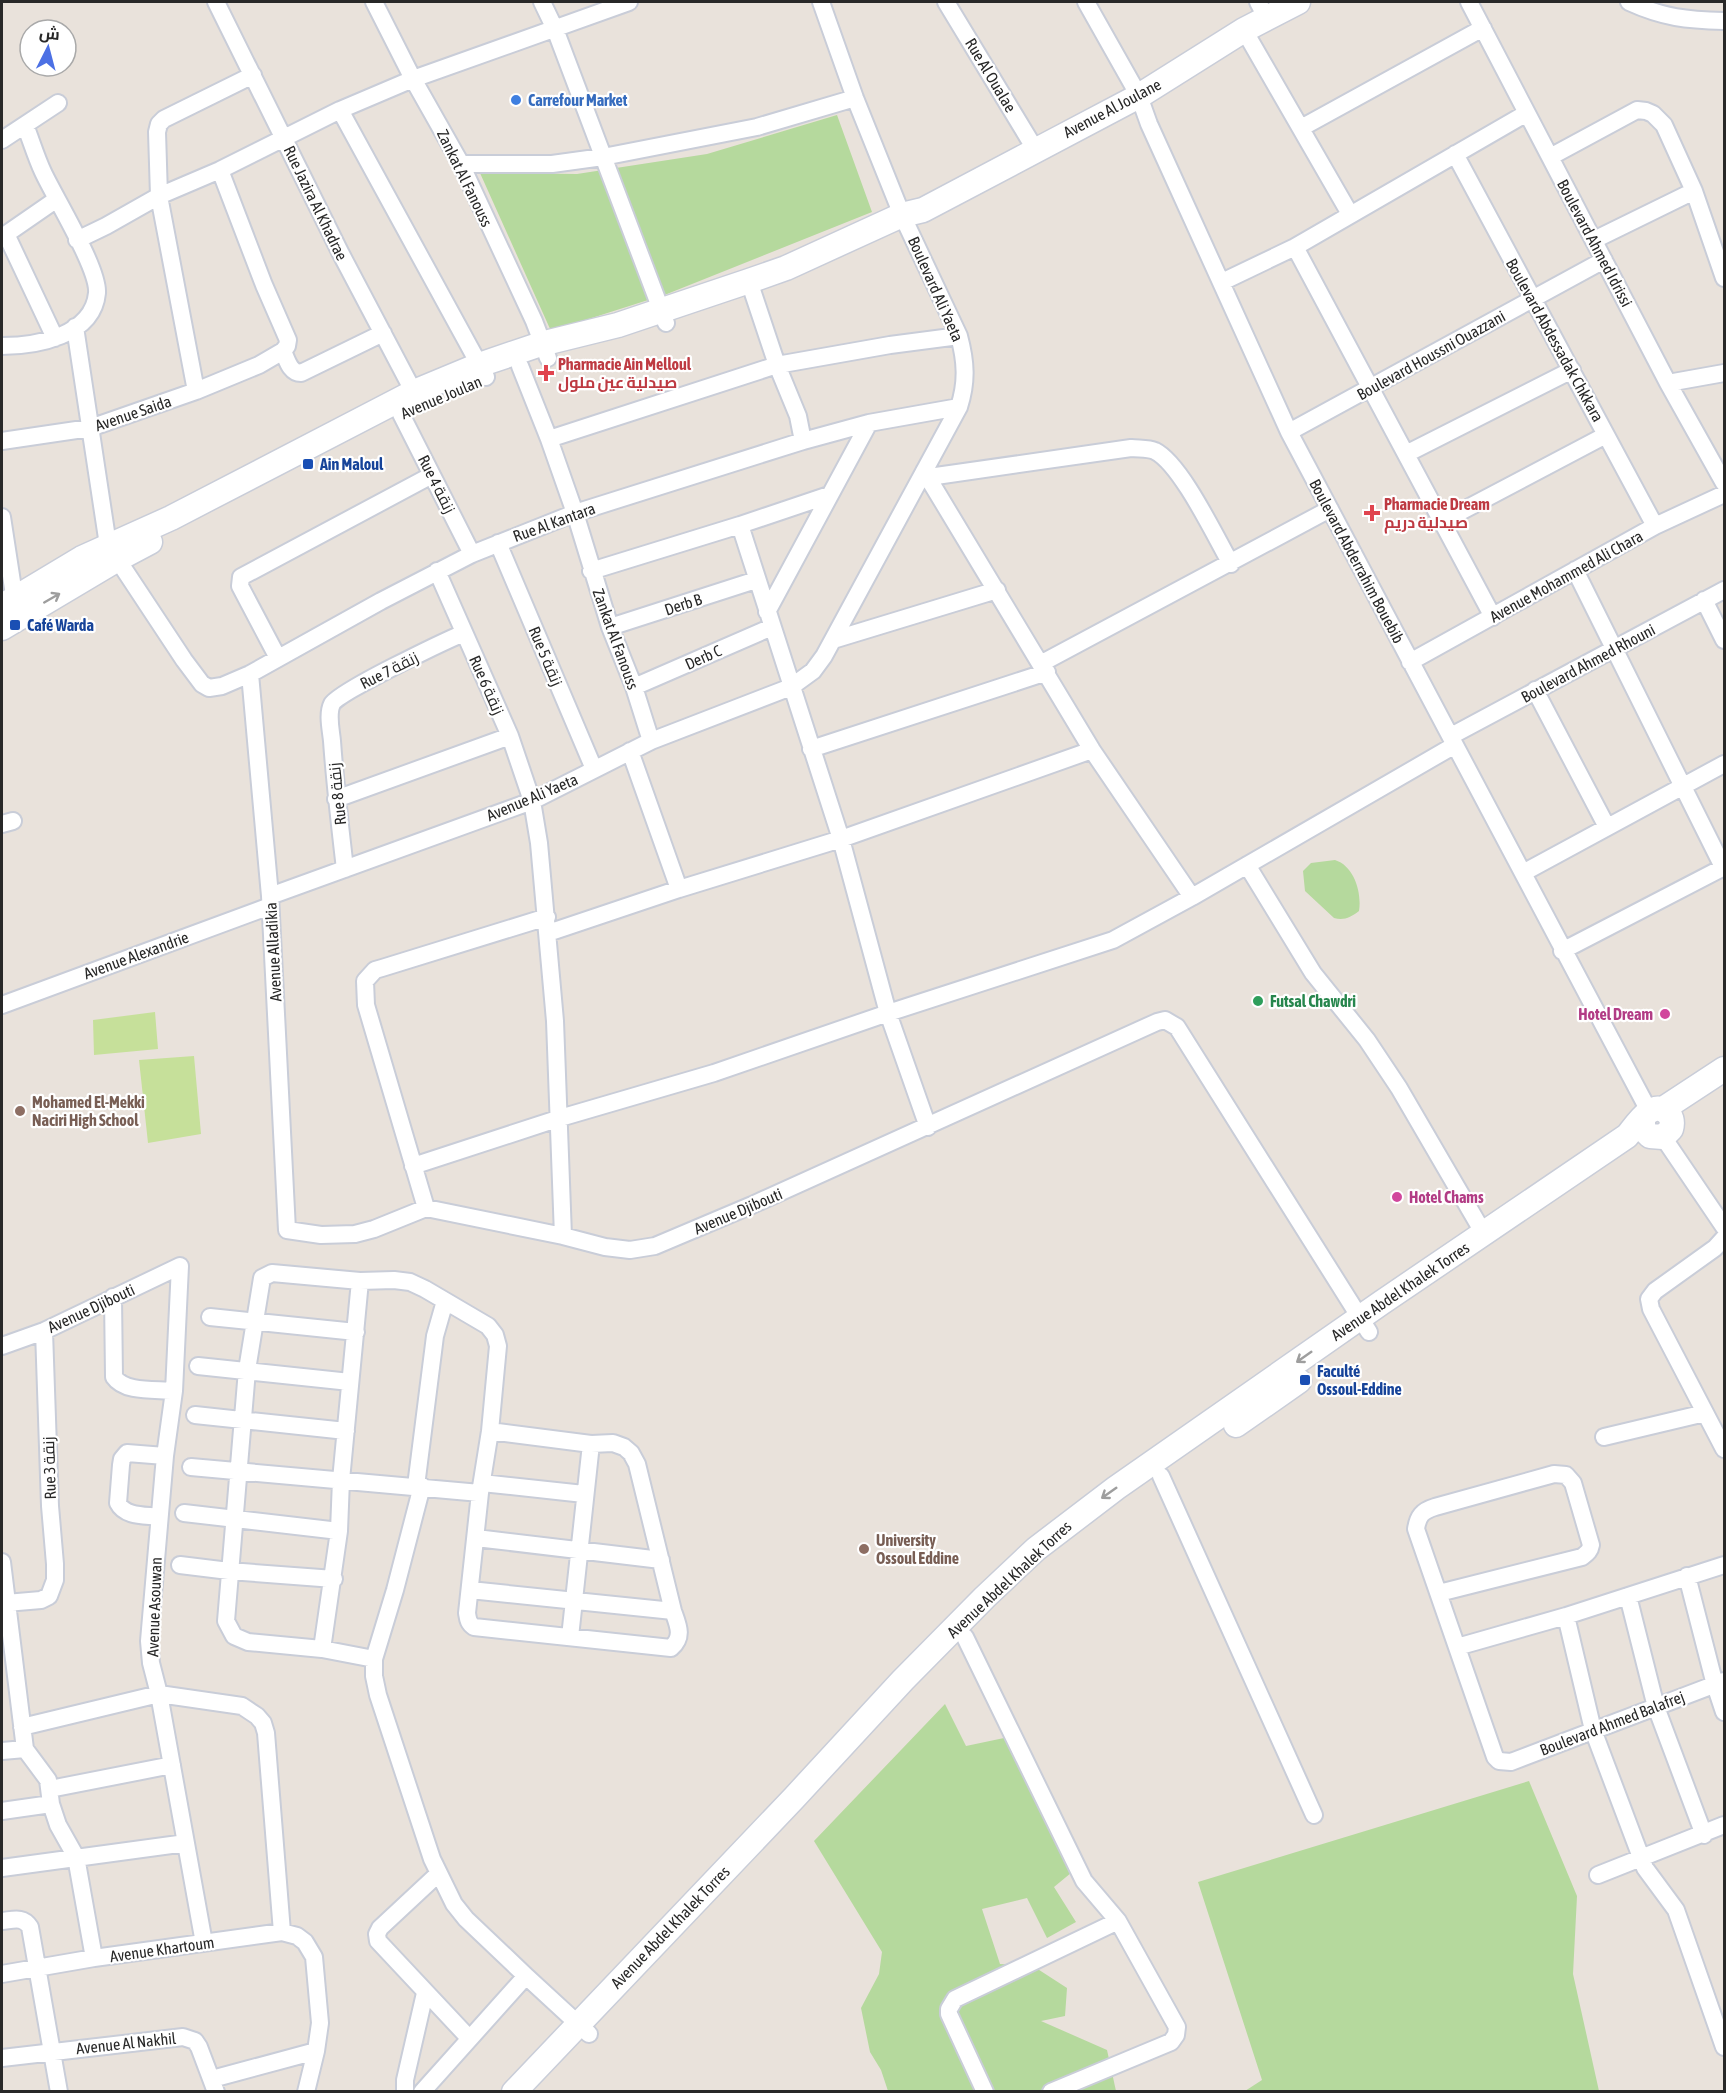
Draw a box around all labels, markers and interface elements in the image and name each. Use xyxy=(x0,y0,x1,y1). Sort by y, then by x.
north arrow xyxy=(18,18,78,78)
text: ش xyxy=(38,23,61,44)
street label: Rue Al Oualae xyxy=(962,35,1020,115)
street label: Avenue Al Joulane xyxy=(1060,75,1164,141)
place label: Carrefour Market xyxy=(528,91,628,109)
marker: Carrefour Market xyxy=(509,93,523,107)
street label: Zankat Al Fanouss xyxy=(434,126,496,230)
street label: Rue Jazira Al Khadrae xyxy=(280,143,352,263)
street label: Boulevard Ahmed Idrissi xyxy=(1554,176,1636,310)
street label: Boulevard Ali Yaeta xyxy=(905,234,967,344)
street label: Boulevard Abdessadak Chkkara xyxy=(1503,255,1607,425)
street label: Boulevard Houssni Ouazzani xyxy=(1354,307,1508,403)
place label: Pharmacie Ain Melloul صيدلية عين ملول xyxy=(558,355,692,392)
marker: Pharmacie Ain Melloul صيدلية عين ملول xyxy=(539,366,553,380)
street label: Avenue Joulan xyxy=(398,372,484,422)
street label: Avenue Saida xyxy=(93,392,173,434)
street label: Rue 4 زنقة xyxy=(414,452,459,517)
place label: Ain Maloul xyxy=(319,455,384,473)
marker: Ain Maloul xyxy=(301,457,315,471)
street label: Boulevard Abderrahim Bouebib xyxy=(1306,476,1408,646)
place label: Pharmacie Dream صيدلية دريم xyxy=(1384,495,1490,534)
street label: Rue Al Kantara xyxy=(510,499,598,545)
marker: Pharmacie Dream صيدلية دريم xyxy=(1365,506,1379,520)
street label: Avenue Mohammed Ali Chara xyxy=(1486,526,1646,626)
street label: Zankat Al Fanouss xyxy=(589,586,643,692)
street label: Derb B xyxy=(662,589,704,618)
one-way arrow xyxy=(43,591,60,603)
place label: Café Warda xyxy=(27,616,94,634)
marker: Café Warda xyxy=(8,618,22,632)
street label: Boulevard Ahmed Rhouni xyxy=(1518,620,1658,706)
street label: Rue 5 زنقة xyxy=(525,624,567,689)
street label: Derb C xyxy=(682,641,724,673)
street label: Rue 7 زنقة xyxy=(357,648,422,693)
street label: Rue 6 زنقة xyxy=(465,653,508,718)
street label: Rue 8 زنقة xyxy=(325,762,350,826)
street label: Avenue Ali Yaeta xyxy=(484,770,580,824)
street label: Avenue Alladikia xyxy=(261,902,285,1002)
street label: Avenue Alexandrie xyxy=(81,928,191,982)
place label: Futsal Chawdri xyxy=(1270,992,1356,1010)
marker: Futsal Chawdri xyxy=(1251,994,1265,1008)
place label: Hotel Dream xyxy=(1578,1005,1653,1023)
marker: Hotel Dream xyxy=(1658,1007,1672,1021)
place label: Mohamed El-Mekki Naciri High School xyxy=(32,1093,145,1129)
marker: Mohamed El-Mekki Naciri High School xyxy=(13,1104,27,1118)
street label: Avenue Djibouti xyxy=(691,1184,785,1239)
place label: Hotel Chams xyxy=(1409,1188,1484,1206)
marker: Hotel Chams xyxy=(1390,1190,1404,1204)
street label: Avenue Abdel Khalek Torres xyxy=(1328,1238,1473,1344)
street label: Avenue Djibouti xyxy=(45,1280,138,1337)
one-way arrow xyxy=(1296,1351,1312,1363)
place label: Faculté Ossoul-Eddine xyxy=(1317,1362,1402,1398)
marker: Faculté Ossoul-Eddine xyxy=(1298,1373,1312,1387)
street label: Rue 3 زنقة xyxy=(39,1436,60,1500)
one-way arrow xyxy=(1101,1487,1118,1499)
street label: Avenue Abdel Khalek Torres xyxy=(943,1517,1075,1641)
place label: University Ossoul Eddine xyxy=(876,1531,959,1567)
marker: University Ossoul Eddine xyxy=(857,1542,871,1556)
street label: Avenue Asouwan xyxy=(143,1557,165,1657)
street label: Boulevard Ahmed Balafrej xyxy=(1537,1687,1687,1760)
street label: Avenue Abdel Khalek Torres xyxy=(607,1862,733,1992)
street label: Avenue Khartoum xyxy=(109,1933,215,1965)
street label: Avenue Al Nakhil xyxy=(75,2029,178,2057)

